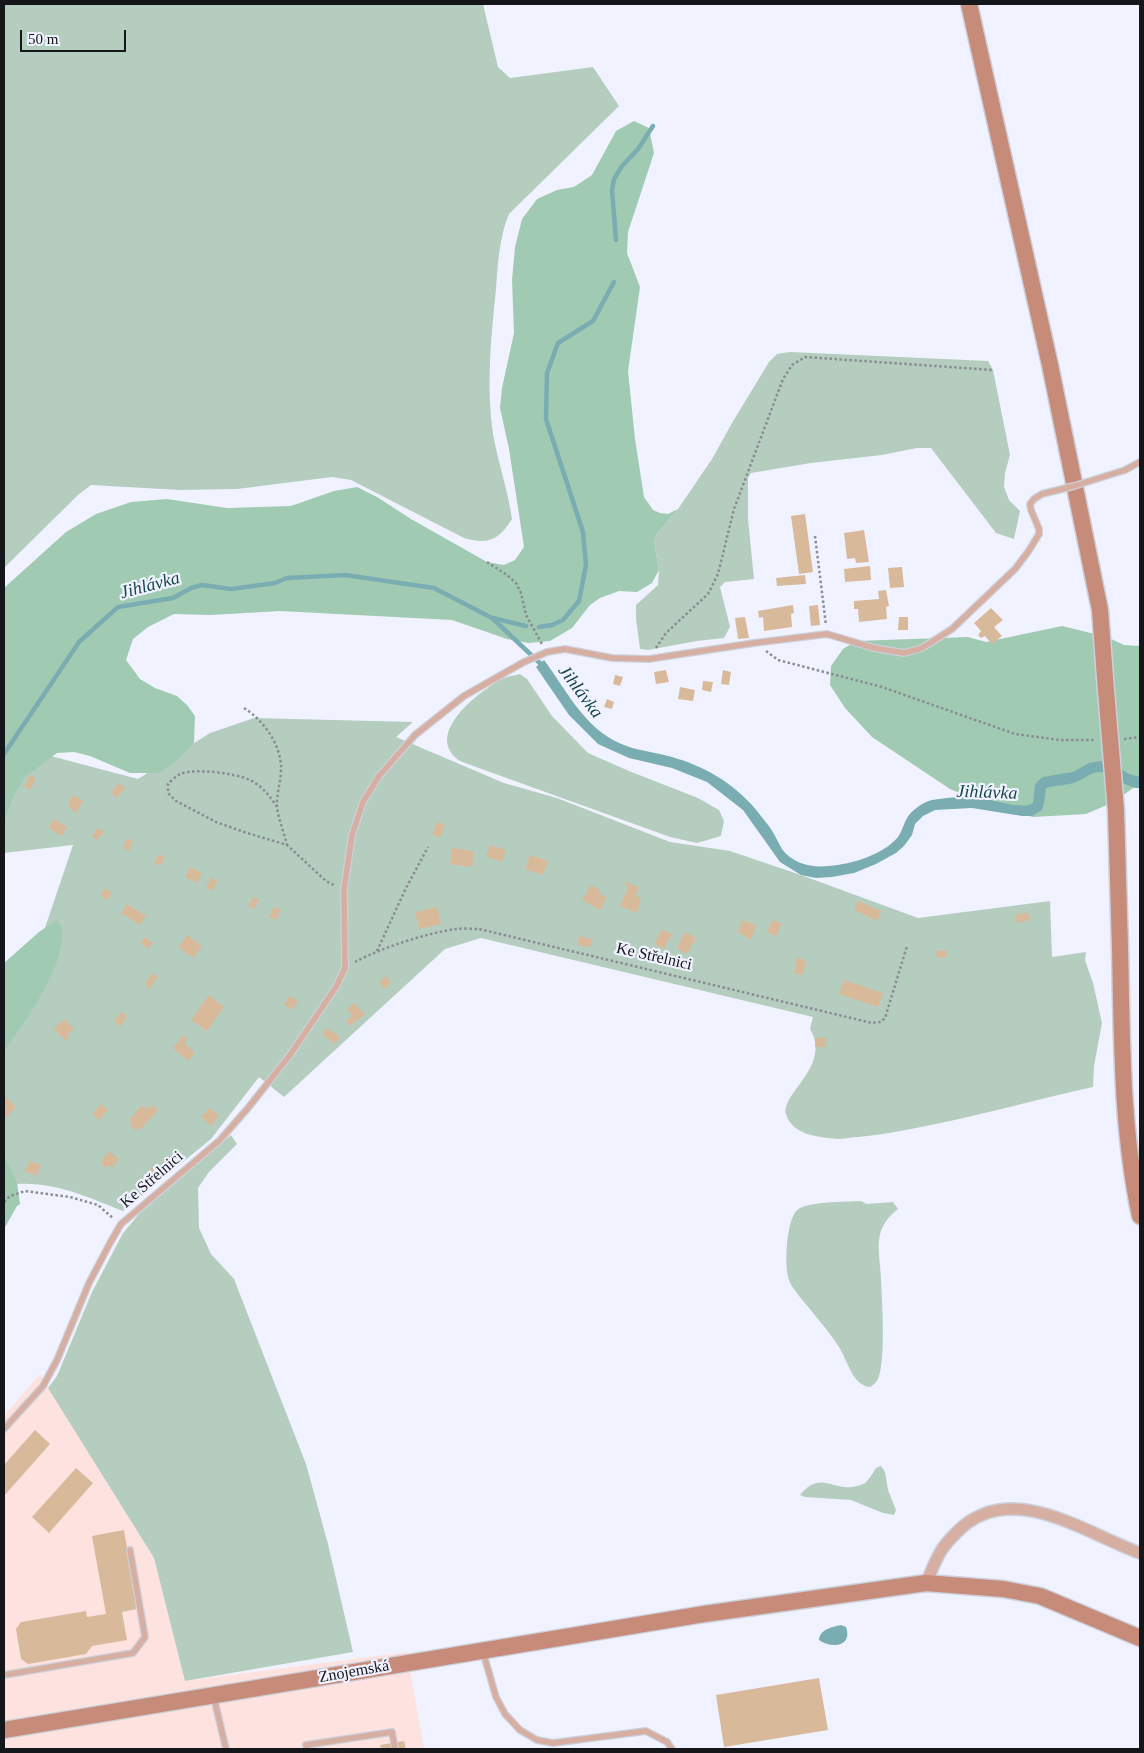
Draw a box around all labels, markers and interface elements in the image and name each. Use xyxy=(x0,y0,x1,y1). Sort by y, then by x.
scale bar xyxy=(22,20,129,52)
text: 50 m xyxy=(28,31,58,47)
water label: Jihlávka xyxy=(118,568,182,604)
water label: Jihlávka xyxy=(553,661,607,723)
water label: Jihlávka xyxy=(956,781,1018,805)
street label: Ke Střelnici xyxy=(614,939,694,975)
street label: Ke Střelnici xyxy=(117,1148,187,1212)
street label: Znojemská xyxy=(317,1656,391,1688)

